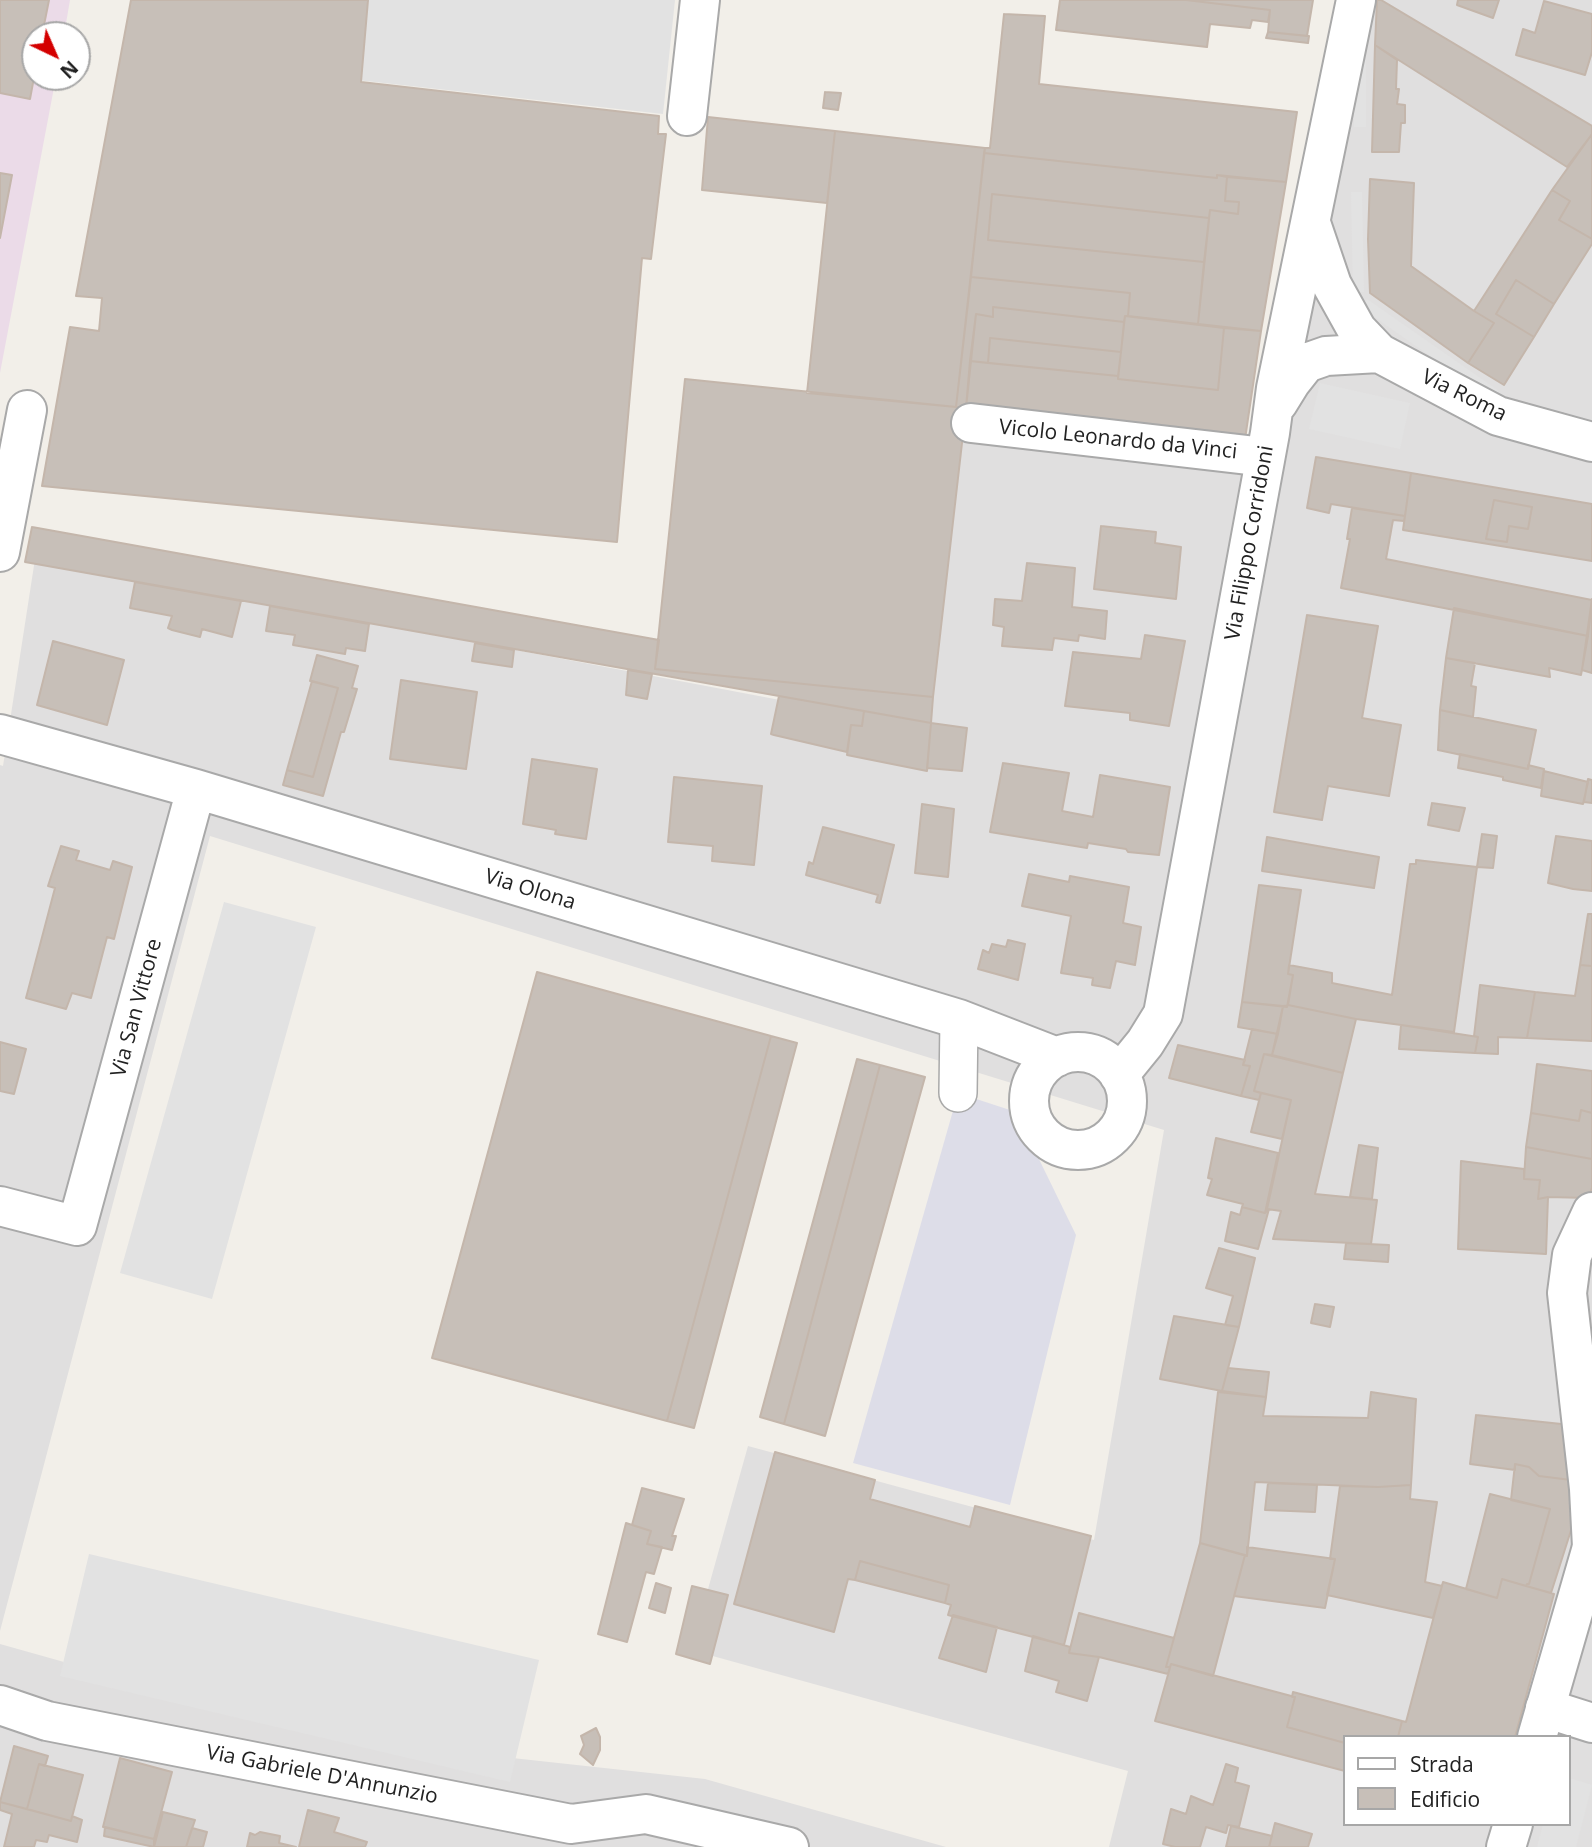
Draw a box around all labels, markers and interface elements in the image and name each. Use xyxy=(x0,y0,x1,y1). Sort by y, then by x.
north arrow xyxy=(21,21,91,91)
text: N xyxy=(55,55,84,84)
street label: Via Roma xyxy=(1417,365,1511,427)
street label: Vicolo Leonardo da Vinci xyxy=(998,415,1238,465)
street label: Via Filippo Corridoni xyxy=(1220,444,1280,642)
street label: Via Olona xyxy=(481,864,579,916)
street label: Via San Vittore xyxy=(106,936,168,1080)
legend xyxy=(1344,1735,1571,1826)
street label: Via Gabriele D'Annunzio xyxy=(204,1740,440,1810)
text: Strada xyxy=(1410,1750,1474,1778)
text: Edificio xyxy=(1410,1785,1480,1813)

